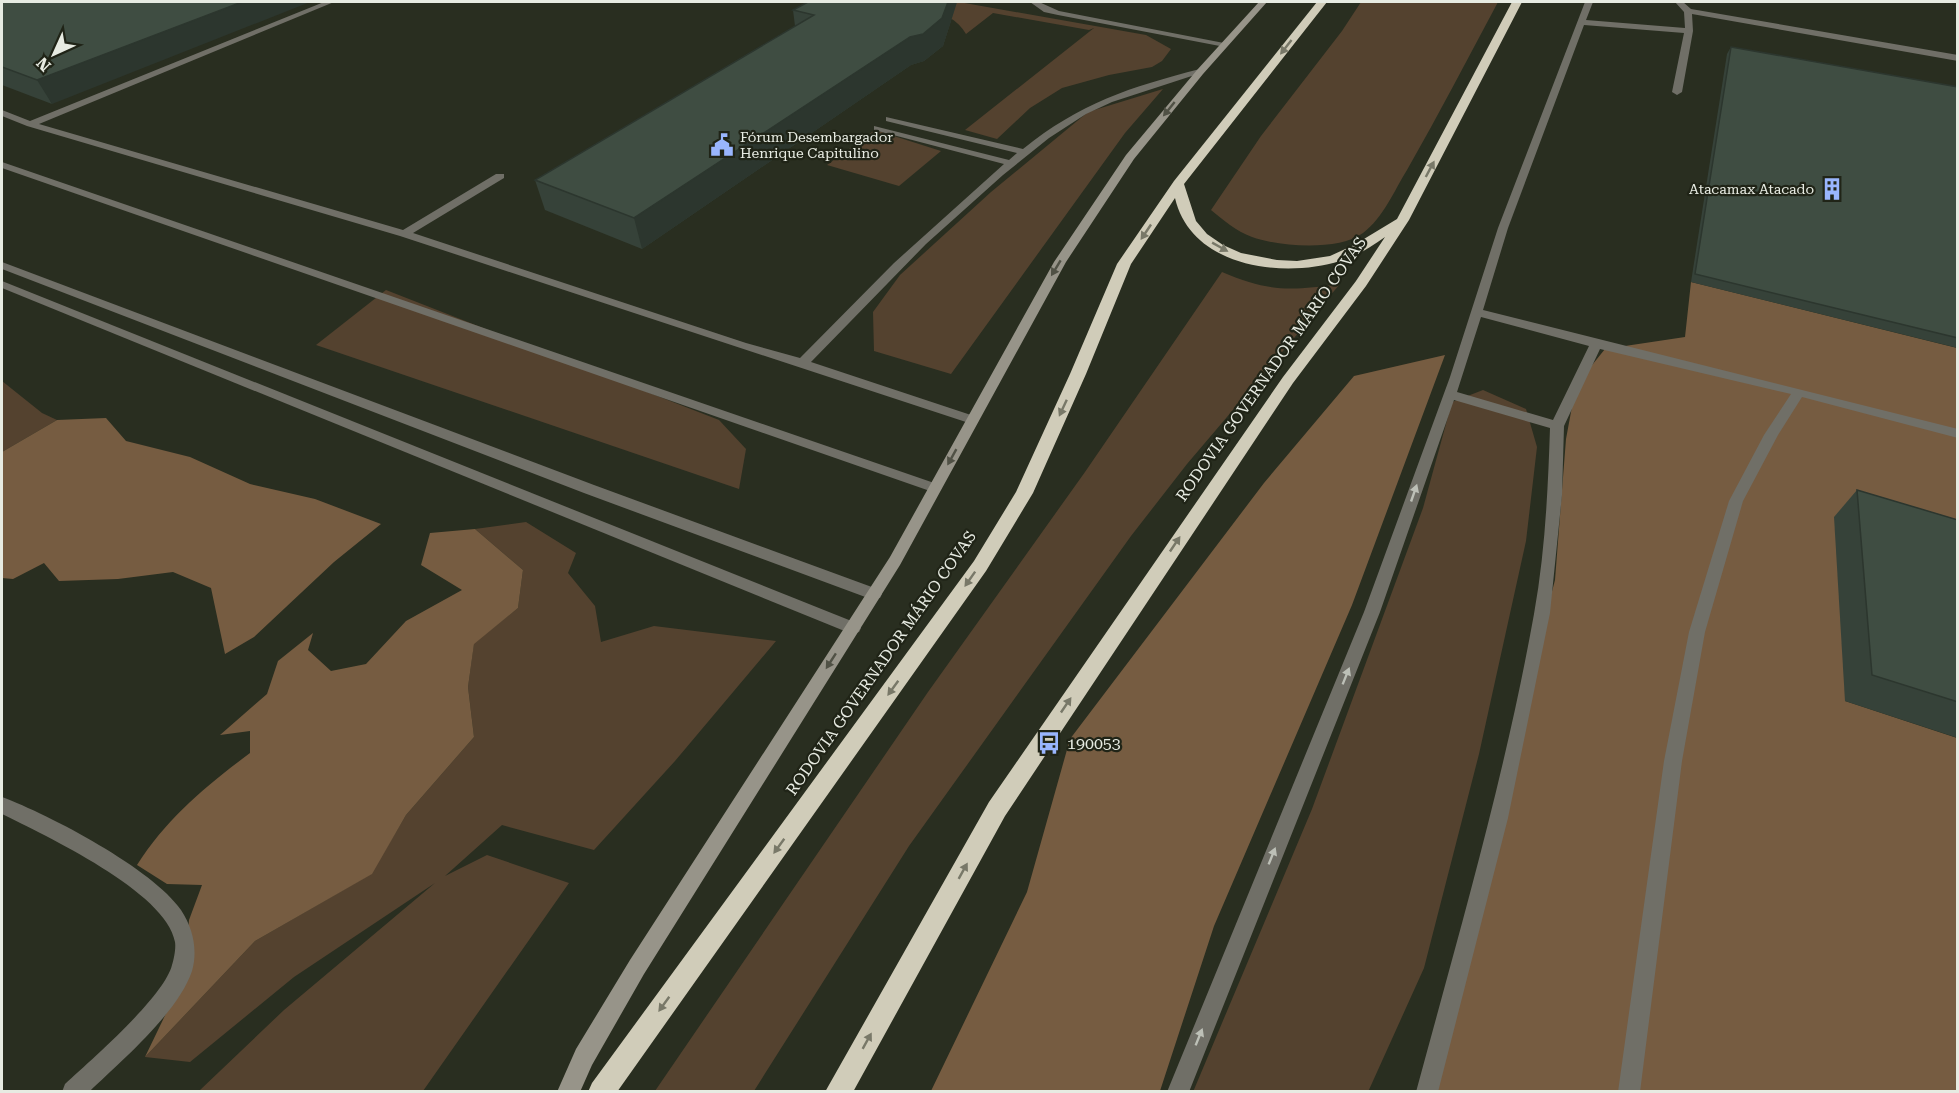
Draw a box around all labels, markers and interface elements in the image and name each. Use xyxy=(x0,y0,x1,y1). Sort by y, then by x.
north arrow xyxy=(24,24,84,84)
one-way arrow xyxy=(1280,40,1292,55)
text: N xyxy=(33,53,55,75)
one-way arrow xyxy=(1163,101,1176,117)
place label: Fórum Desembargador Henrique Capitulino xyxy=(740,129,893,161)
public building icon: Fórum Desembargador Henrique Capitulino xyxy=(709,132,735,158)
one-way arrow xyxy=(1425,160,1435,177)
building icon: Atacamax Atacado xyxy=(1819,176,1845,202)
place label: Atacamax Atacado xyxy=(1689,181,1814,197)
one-way arrow xyxy=(1140,224,1152,240)
street label: RODOVIA GOVERNADOR MÁRIO COVAS xyxy=(1172,233,1370,505)
one-way arrow xyxy=(1212,242,1229,252)
one-way arrow xyxy=(1051,260,1062,276)
one-way arrow xyxy=(1058,400,1067,417)
one-way arrow xyxy=(947,449,957,466)
one-way arrow xyxy=(1410,484,1420,502)
street label: RODOVIA GOVERNADOR MÁRIO COVAS xyxy=(782,527,980,799)
one-way arrow xyxy=(1169,536,1180,552)
one-way arrow xyxy=(964,571,976,587)
one-way arrow xyxy=(826,653,837,669)
one-way arrow xyxy=(1342,667,1351,685)
one-way arrow xyxy=(888,681,900,696)
one-way arrow xyxy=(1060,698,1072,714)
bus stop icon: 190053 xyxy=(1036,730,1062,756)
place label: 190053 xyxy=(1067,734,1121,753)
one-way arrow xyxy=(773,838,785,853)
one-way arrow xyxy=(1268,847,1278,865)
one-way arrow xyxy=(958,862,968,879)
one-way arrow xyxy=(658,995,670,1011)
one-way arrow xyxy=(1195,1028,1205,1046)
one-way arrow xyxy=(862,1032,872,1049)

